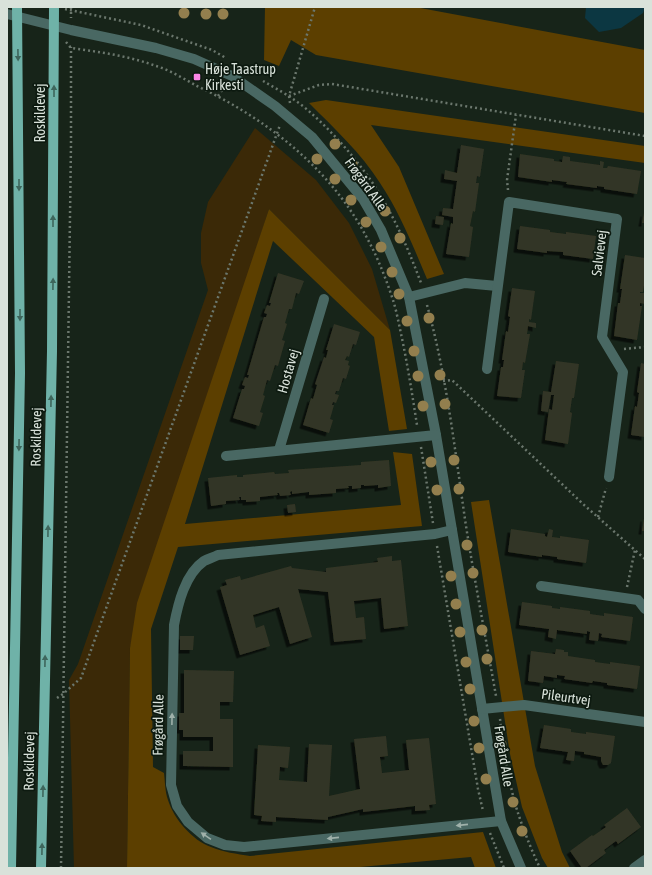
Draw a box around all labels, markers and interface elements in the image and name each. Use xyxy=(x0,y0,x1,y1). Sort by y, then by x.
one-way arrow xyxy=(14,49,21,61)
place label: Høje Taastrup Kirkesti xyxy=(205,61,276,93)
marker: Høje Taastrup Kirkesti xyxy=(192,72,202,82)
street label: Roskildevej xyxy=(32,83,48,143)
one-way arrow xyxy=(51,84,57,97)
street label: Frøgård Alle xyxy=(341,154,391,214)
one-way arrow xyxy=(16,179,22,192)
one-way arrow xyxy=(50,214,56,227)
street label: Salvievej xyxy=(588,229,610,277)
one-way arrow xyxy=(50,277,56,290)
one-way arrow xyxy=(17,309,23,322)
street label: Hostavej xyxy=(274,347,302,395)
one-way arrow xyxy=(48,394,54,407)
street label: Roskildevej xyxy=(27,407,45,467)
one-way arrow xyxy=(16,439,22,452)
one-way arrow xyxy=(45,524,51,537)
one-way arrow xyxy=(42,654,48,667)
street label: Pileurtvej xyxy=(540,686,592,708)
street label: Frøgård Alle xyxy=(149,694,167,756)
one-way arrow xyxy=(169,712,175,725)
street label: Frøgård Alle xyxy=(491,724,517,788)
street label: Roskildevej xyxy=(20,731,38,791)
one-way arrow xyxy=(39,785,46,797)
one-way arrow xyxy=(456,822,468,828)
one-way arrow xyxy=(201,832,211,840)
one-way arrow xyxy=(327,835,339,842)
one-way arrow xyxy=(38,843,45,855)

